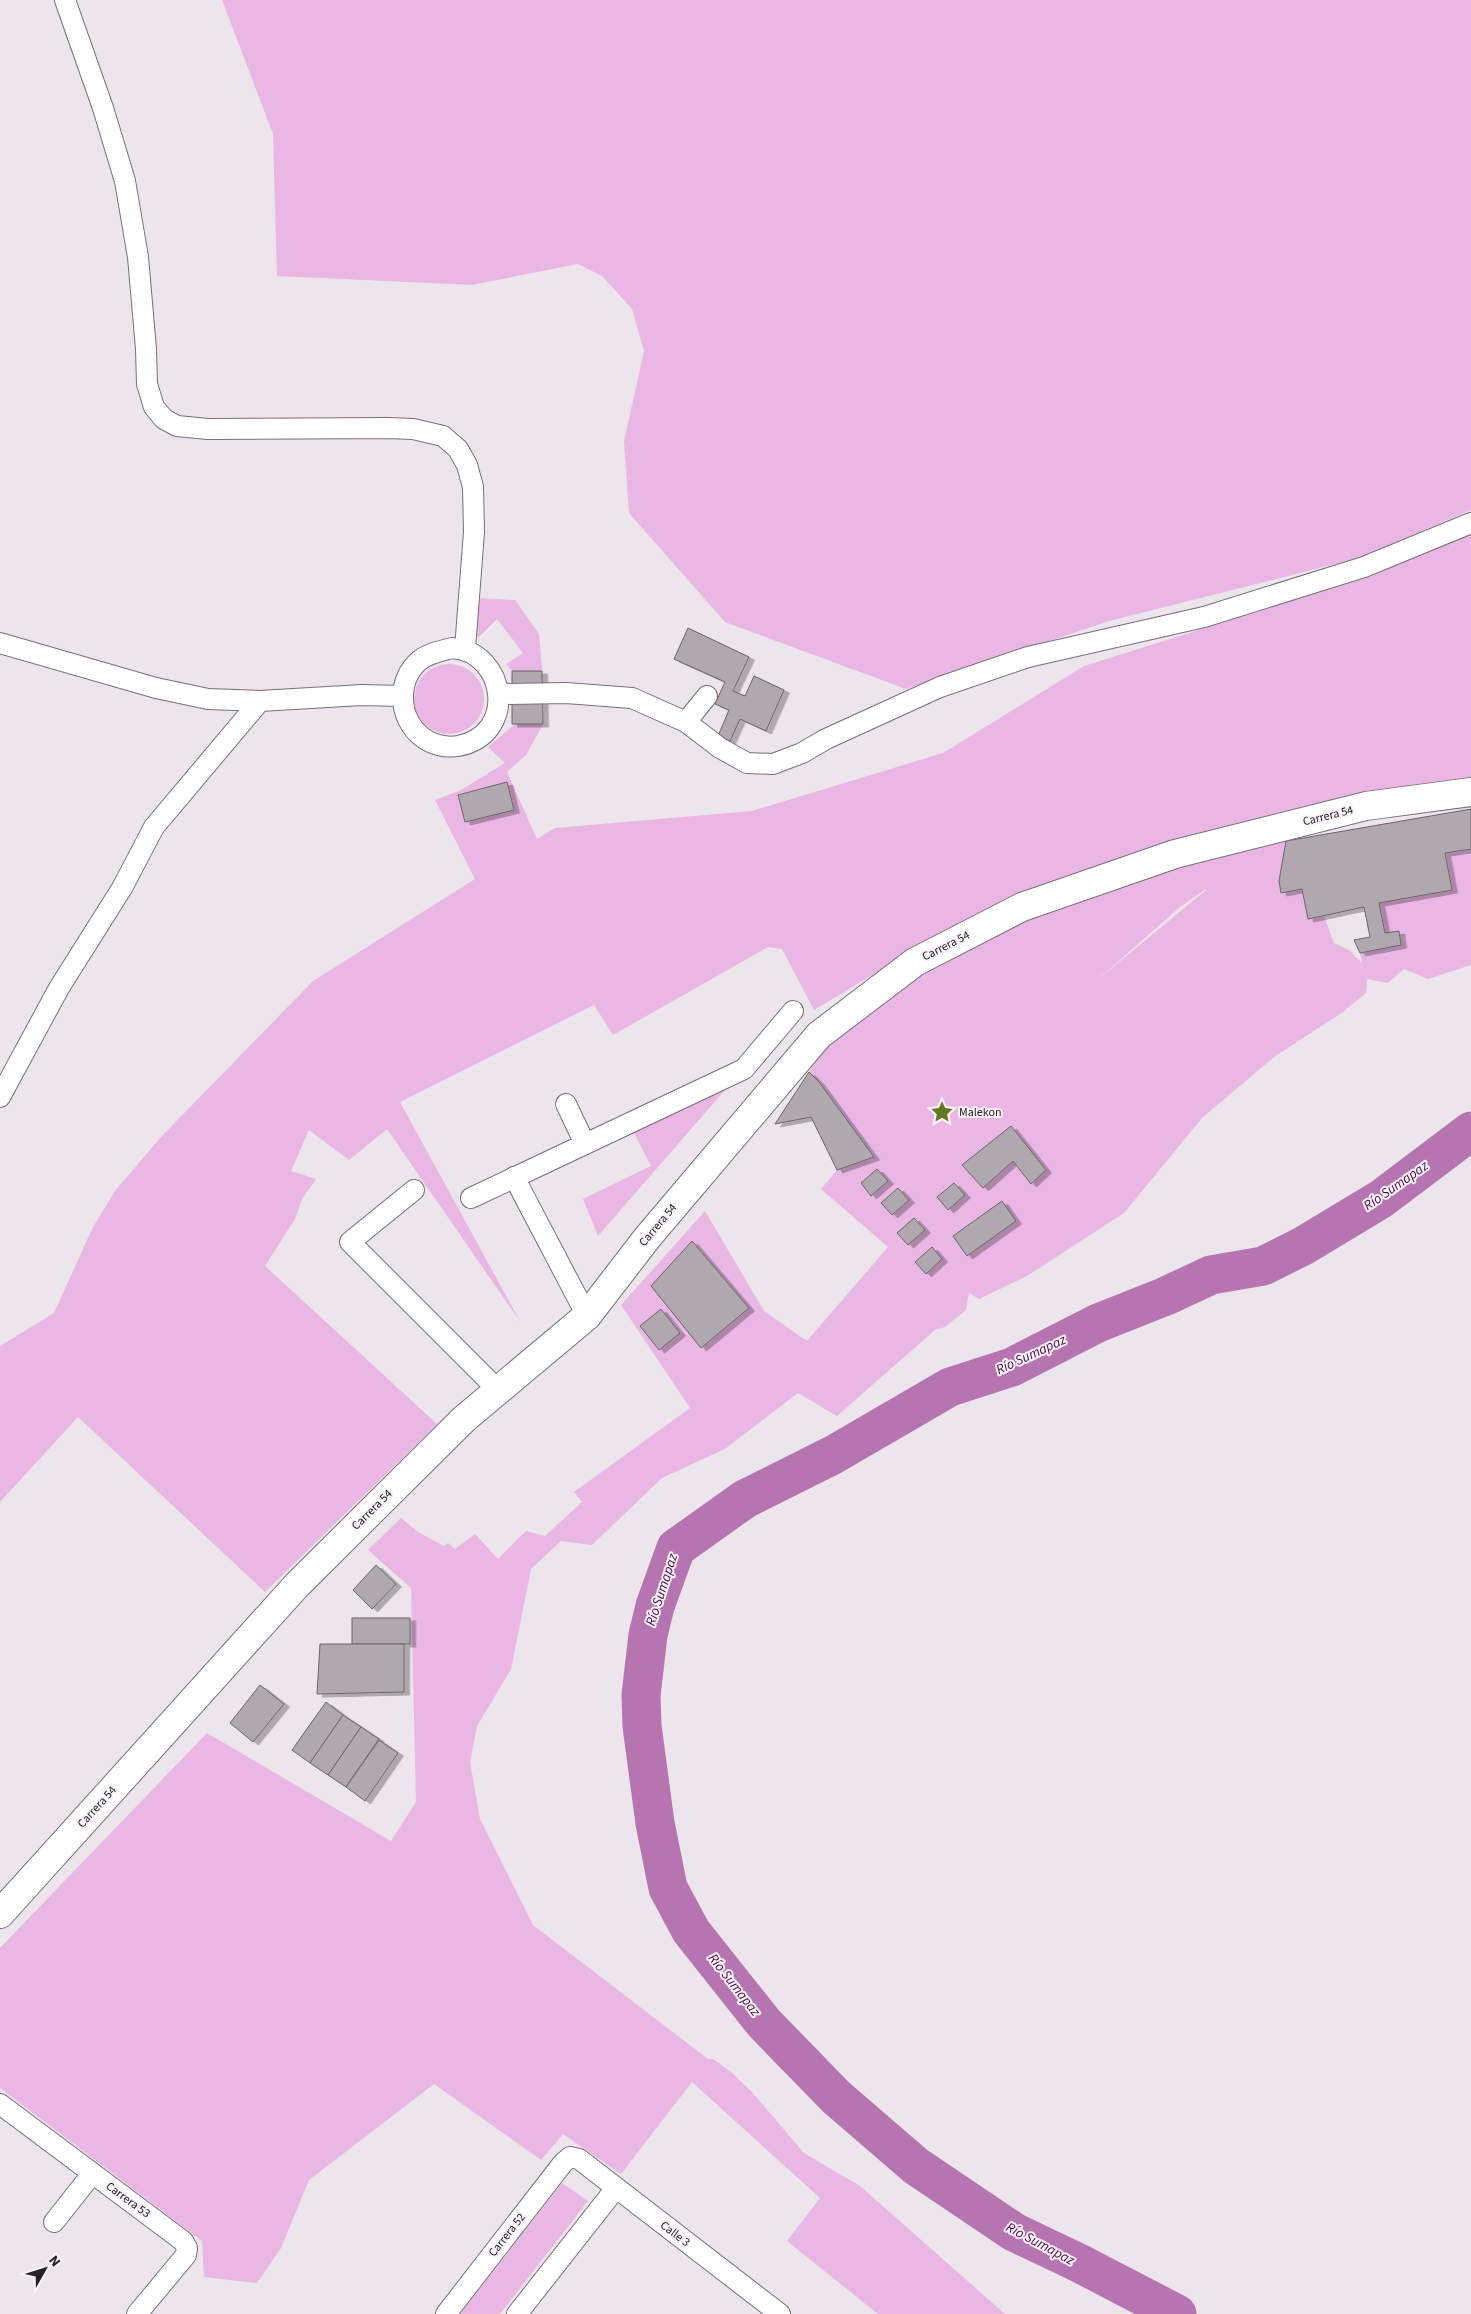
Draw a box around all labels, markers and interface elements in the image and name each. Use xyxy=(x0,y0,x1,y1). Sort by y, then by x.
street label: Carrera 54 xyxy=(1301,802,1355,830)
street label: Carrera 54 xyxy=(919,927,973,965)
place icon: Malekon xyxy=(929,1099,955,1125)
place label: Malekon xyxy=(959,1104,1002,1121)
water label: Río Sumapaz xyxy=(1360,1156,1433,1216)
street label: Carrera 54 xyxy=(635,1200,681,1250)
water label: Río Sumapaz xyxy=(993,1330,1070,1380)
street label: Carrera 54 xyxy=(348,1486,396,1534)
water label: Río Sumapaz xyxy=(641,1550,683,1629)
street label: Carrera 54 xyxy=(74,1782,121,1832)
water label: Río Sumapaz xyxy=(703,1949,766,2022)
street label: Carrera 53 xyxy=(102,2178,154,2222)
street label: Carrera 52 xyxy=(485,2210,530,2260)
street label: Calle 3 xyxy=(657,2217,693,2251)
water label: Río Sumapaz xyxy=(1002,2218,1079,2271)
north arrow xyxy=(20,2244,70,2294)
text: N xyxy=(44,2252,65,2271)

